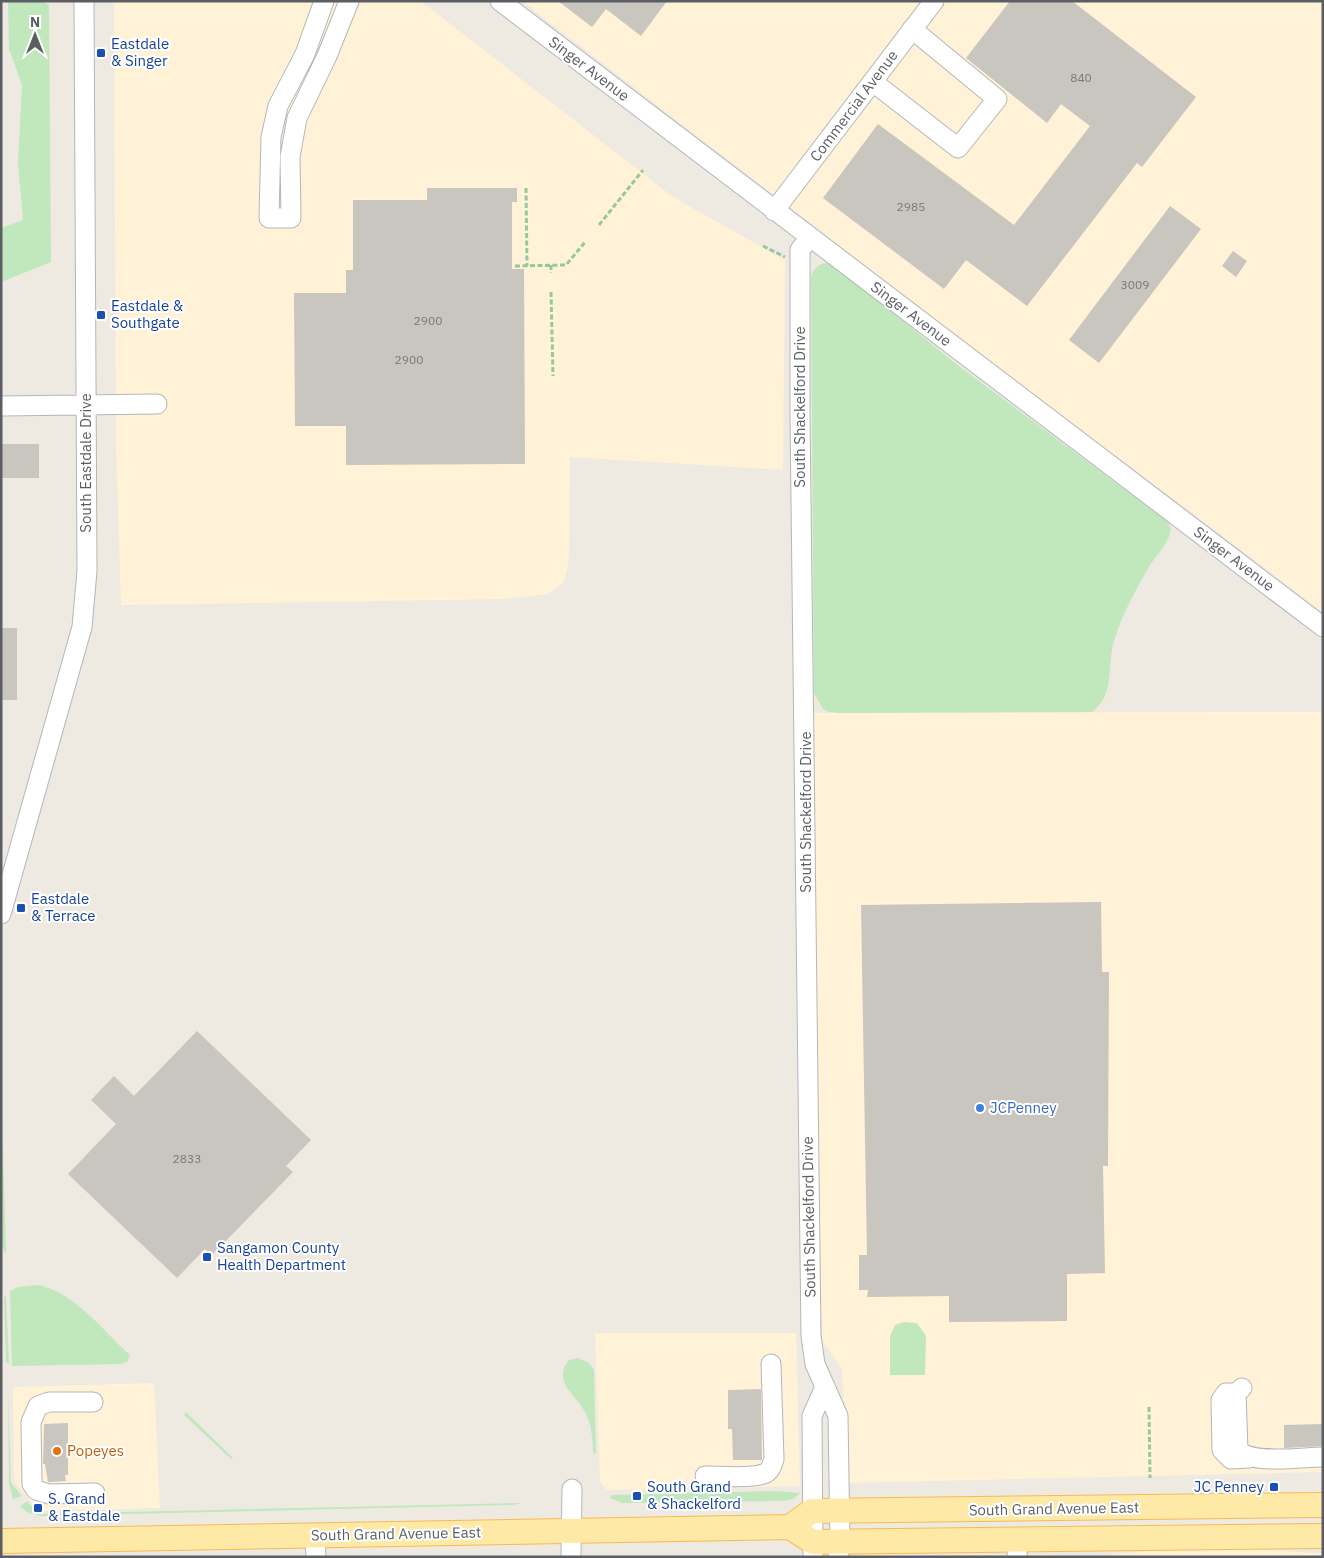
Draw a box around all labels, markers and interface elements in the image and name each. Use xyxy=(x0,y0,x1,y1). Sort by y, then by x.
north arrow xyxy=(10,10,60,60)
text: N xyxy=(30,13,40,31)
street label: Singer Avenue xyxy=(545,32,633,105)
place label: Eastdale & Singer xyxy=(111,34,169,70)
street label: Commercial Avenue xyxy=(806,46,902,165)
marker: Eastdale & Singer xyxy=(95,47,107,59)
house number: 840 xyxy=(1070,70,1092,85)
house number: 2985 xyxy=(897,199,925,214)
street label: Singer Avenue xyxy=(867,277,955,350)
house number: 3009 xyxy=(1121,277,1149,292)
place label: Eastdale & Southgate xyxy=(111,296,184,332)
marker: Eastdale & Southgate xyxy=(95,309,107,321)
house number: 2900 xyxy=(414,313,442,328)
street label: South Shackelford Drive xyxy=(790,326,809,488)
house number: 2900 xyxy=(395,352,423,367)
street label: South Eastdale Drive xyxy=(76,393,95,533)
street label: Singer Avenue xyxy=(1190,522,1278,595)
street label: South Shackelford Drive xyxy=(796,731,815,893)
place label: Eastdale & Terrace xyxy=(31,889,95,925)
marker: Eastdale & Terrace xyxy=(15,902,27,914)
place label: JCPenney xyxy=(990,1098,1057,1117)
marker: JCPenney xyxy=(974,1102,986,1114)
street label: South Shackelford Drive xyxy=(798,1136,819,1298)
house number: 2833 xyxy=(173,1151,201,1166)
place label: Sangamon County Health Department xyxy=(217,1238,346,1274)
marker: Sangamon County Health Department xyxy=(201,1251,213,1263)
place label: Popeyes xyxy=(67,1441,124,1460)
marker: Popeyes xyxy=(51,1445,63,1457)
place label: South Grand & Shackelford xyxy=(647,1477,741,1513)
place label: JC Penney xyxy=(1194,1477,1265,1496)
marker: JC Penney xyxy=(1268,1481,1280,1493)
place label: S. Grand & Eastdale xyxy=(48,1489,120,1525)
marker: South Grand & Shackelford xyxy=(631,1490,643,1502)
street label: South Grand Avenue East xyxy=(969,1498,1139,1519)
marker: S. Grand & Eastdale xyxy=(32,1502,44,1514)
street label: South Grand Avenue East xyxy=(311,1523,481,1544)

